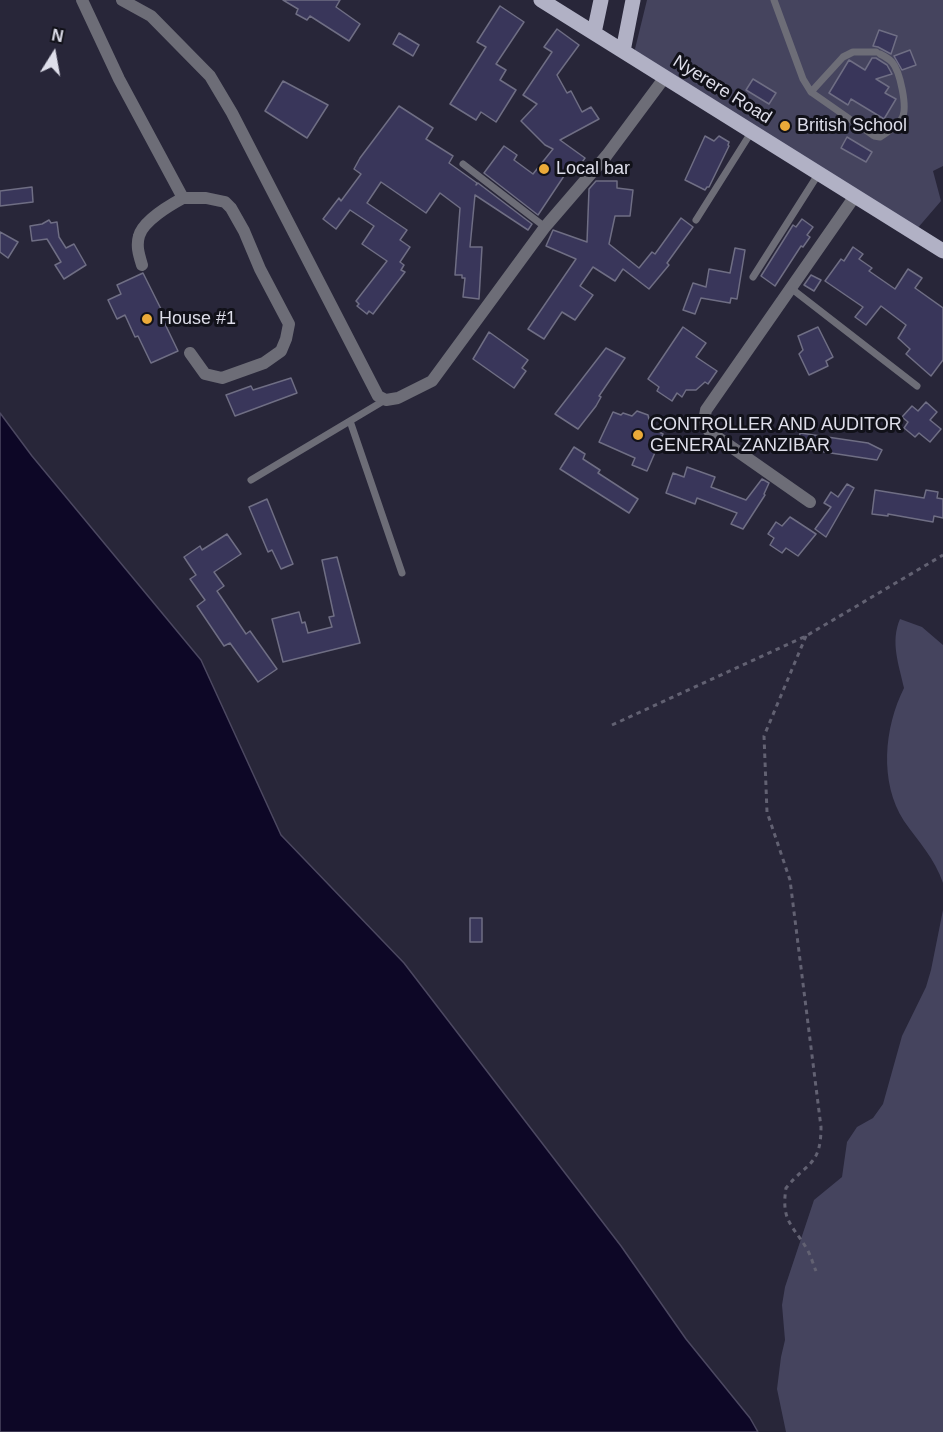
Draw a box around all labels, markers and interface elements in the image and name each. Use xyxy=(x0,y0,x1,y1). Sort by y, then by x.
north arrow xyxy=(24,24,84,84)
text: N xyxy=(50,26,65,45)
street label: Nyerere Road xyxy=(669,51,775,129)
place label: British School xyxy=(797,115,907,137)
marker: British School xyxy=(778,119,792,133)
place label: Local bar xyxy=(556,158,630,180)
marker: Local bar xyxy=(537,162,551,176)
place label: House #1 xyxy=(159,308,236,330)
marker: House #1 xyxy=(140,312,154,326)
place label: CONTROLLER AND AUDITOR GENERAL ZANZIBAR xyxy=(650,414,902,456)
marker: CONTROLLER AND AUDITOR GENERAL ZANZIBAR xyxy=(631,428,645,442)

